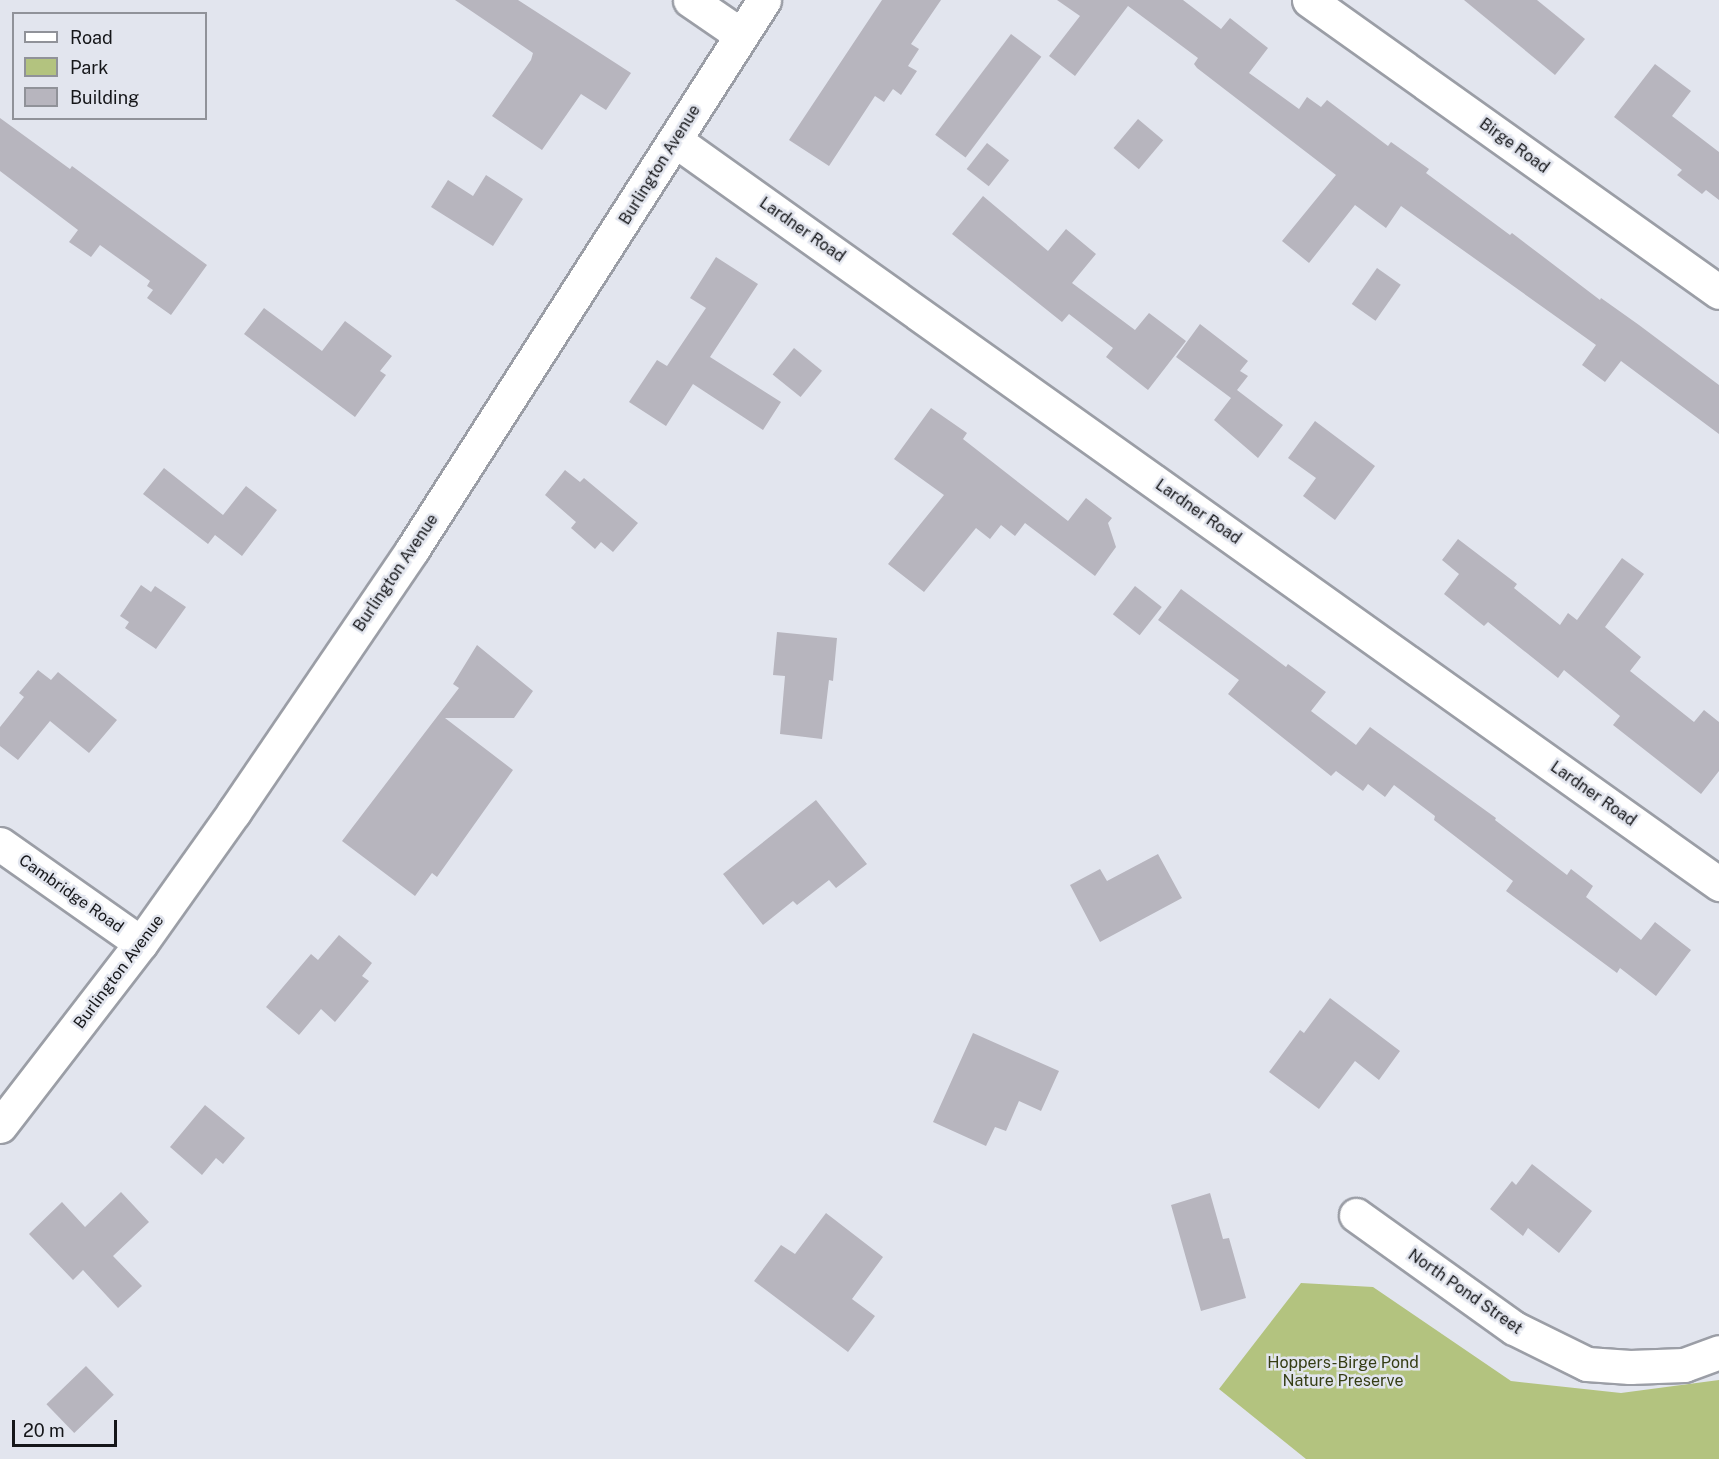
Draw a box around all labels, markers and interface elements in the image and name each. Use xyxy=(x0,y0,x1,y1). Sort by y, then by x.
legend xyxy=(12,12,207,120)
text: Road xyxy=(70,27,113,48)
text: Park xyxy=(70,57,108,78)
text: Building xyxy=(70,87,139,108)
street label: Burlington Avenue xyxy=(615,102,705,228)
street label: Birge Road xyxy=(1475,114,1553,178)
street label: Lardner Road xyxy=(756,193,848,267)
street label: Lardner Road xyxy=(1152,475,1244,549)
street label: Burlington Avenue xyxy=(350,511,442,635)
street label: Lardner Road xyxy=(1547,757,1639,831)
street label: Cambridge Road xyxy=(15,851,127,937)
street label: Burlington Avenue xyxy=(70,911,168,1033)
street label: North Pond Street xyxy=(1404,1245,1526,1339)
park label: Hoppers-Birge Pond Nature Preserve xyxy=(1267,1353,1419,1391)
scale bar xyxy=(15,1408,120,1446)
text: 20 m xyxy=(23,1420,65,1441)

